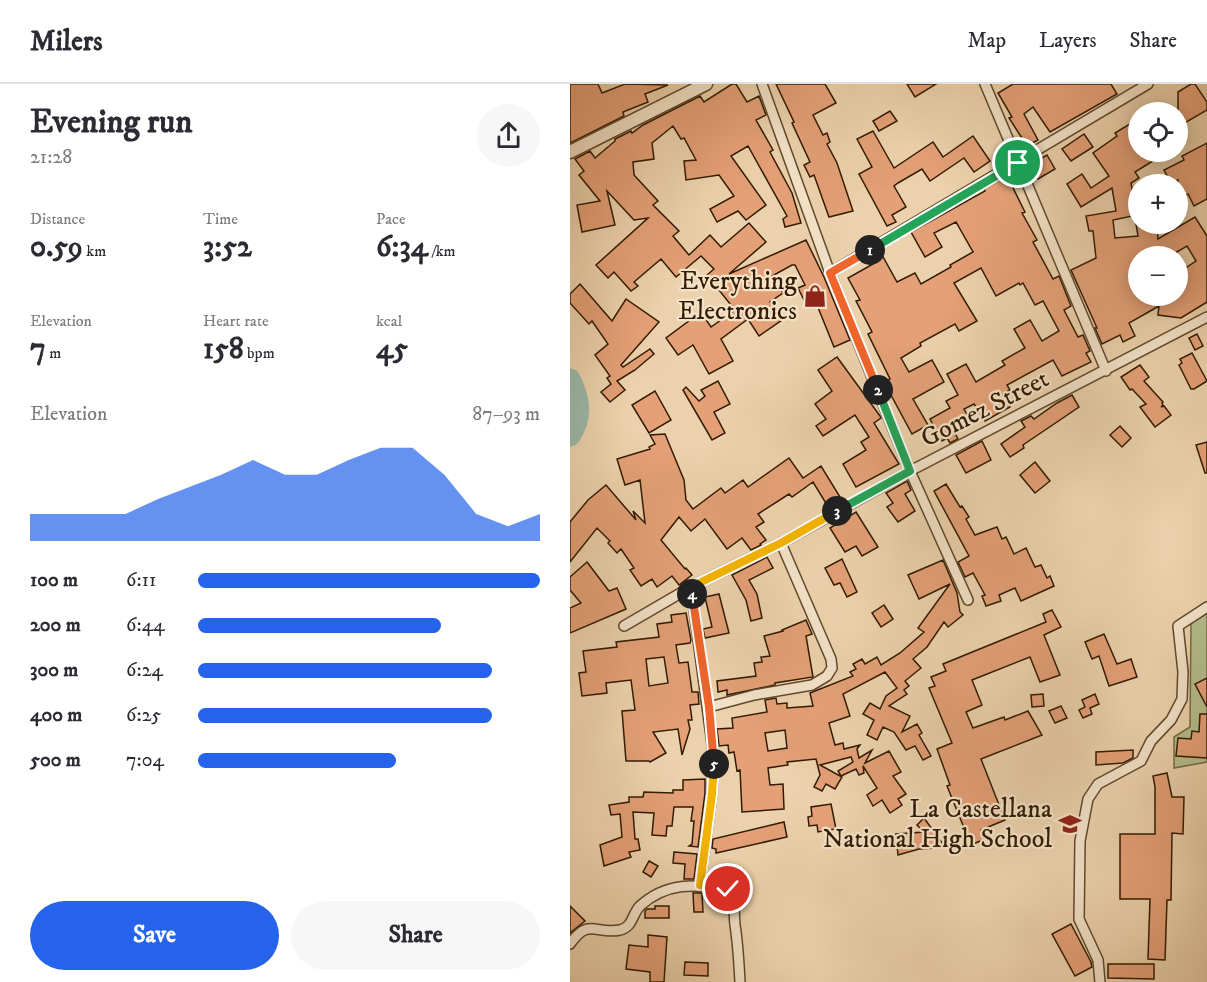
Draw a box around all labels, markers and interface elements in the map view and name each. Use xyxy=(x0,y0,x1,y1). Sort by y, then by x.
text: Milers xyxy=(30,24,103,59)
text: Map xyxy=(967,28,1006,54)
text: Layers xyxy=(1039,28,1097,54)
text: Share xyxy=(1130,28,1177,54)
text: Evening run xyxy=(30,102,192,143)
map controls xyxy=(1128,102,1188,306)
button: locate xyxy=(1128,102,1188,162)
button: share xyxy=(477,104,540,167)
pin xyxy=(992,137,1043,188)
text: 21:28 xyxy=(30,145,72,170)
icon: arrive xyxy=(1001,146,1034,179)
button: + xyxy=(1128,174,1188,234)
text: Distance xyxy=(30,209,85,229)
text: Time xyxy=(203,209,238,229)
text: Pace xyxy=(376,209,406,229)
text: 0.59 xyxy=(30,229,83,266)
text: 3:52 xyxy=(203,229,252,266)
text: 6:34 xyxy=(376,229,428,266)
pin: 1 xyxy=(855,235,885,265)
text: 1 xyxy=(867,240,873,260)
text: km xyxy=(83,241,106,261)
text: /km xyxy=(428,241,456,261)
button: − xyxy=(1128,246,1188,306)
place label: Everything Electronics xyxy=(678,265,797,328)
shop icon: Everything Electronics xyxy=(802,283,828,309)
text: Elevation xyxy=(30,311,92,331)
text: Heart rate xyxy=(203,311,269,331)
text: kcal xyxy=(376,311,402,331)
text: 7 xyxy=(30,331,46,368)
text: 158 xyxy=(203,331,244,368)
text: 45 xyxy=(376,331,408,368)
text: m xyxy=(46,343,61,363)
text: bpm xyxy=(244,343,275,363)
street label: Gomez Street xyxy=(915,363,1055,455)
pin: 2 xyxy=(863,375,893,405)
text: 2 xyxy=(874,380,882,400)
text: Elevation xyxy=(30,402,107,427)
text: 87–93 m xyxy=(472,402,540,427)
pin: 3 xyxy=(822,496,852,526)
text: 3 xyxy=(834,501,840,521)
text: 100 m xyxy=(30,568,78,593)
text: 6:11 xyxy=(126,568,156,593)
pin: 4 xyxy=(677,579,707,609)
text: 4 xyxy=(687,584,697,604)
text: 200 m xyxy=(30,613,81,638)
text: 6:44 xyxy=(126,613,165,638)
text: 300 m xyxy=(30,658,78,683)
text: 6:24 xyxy=(126,658,163,683)
text: 400 m xyxy=(30,703,82,728)
text: 6:25 xyxy=(126,703,161,728)
text: 500 m xyxy=(30,748,81,773)
text: 7:04 xyxy=(126,748,164,773)
pin: 5 xyxy=(699,749,729,779)
text: 5 xyxy=(710,754,718,774)
place label: La Castellana National High School xyxy=(823,793,1052,856)
school or university icon: La Castellana National High School xyxy=(1057,811,1083,837)
pin xyxy=(702,863,753,914)
icon: check xyxy=(711,872,744,905)
button: Save xyxy=(30,901,279,970)
button: Share xyxy=(291,901,540,970)

